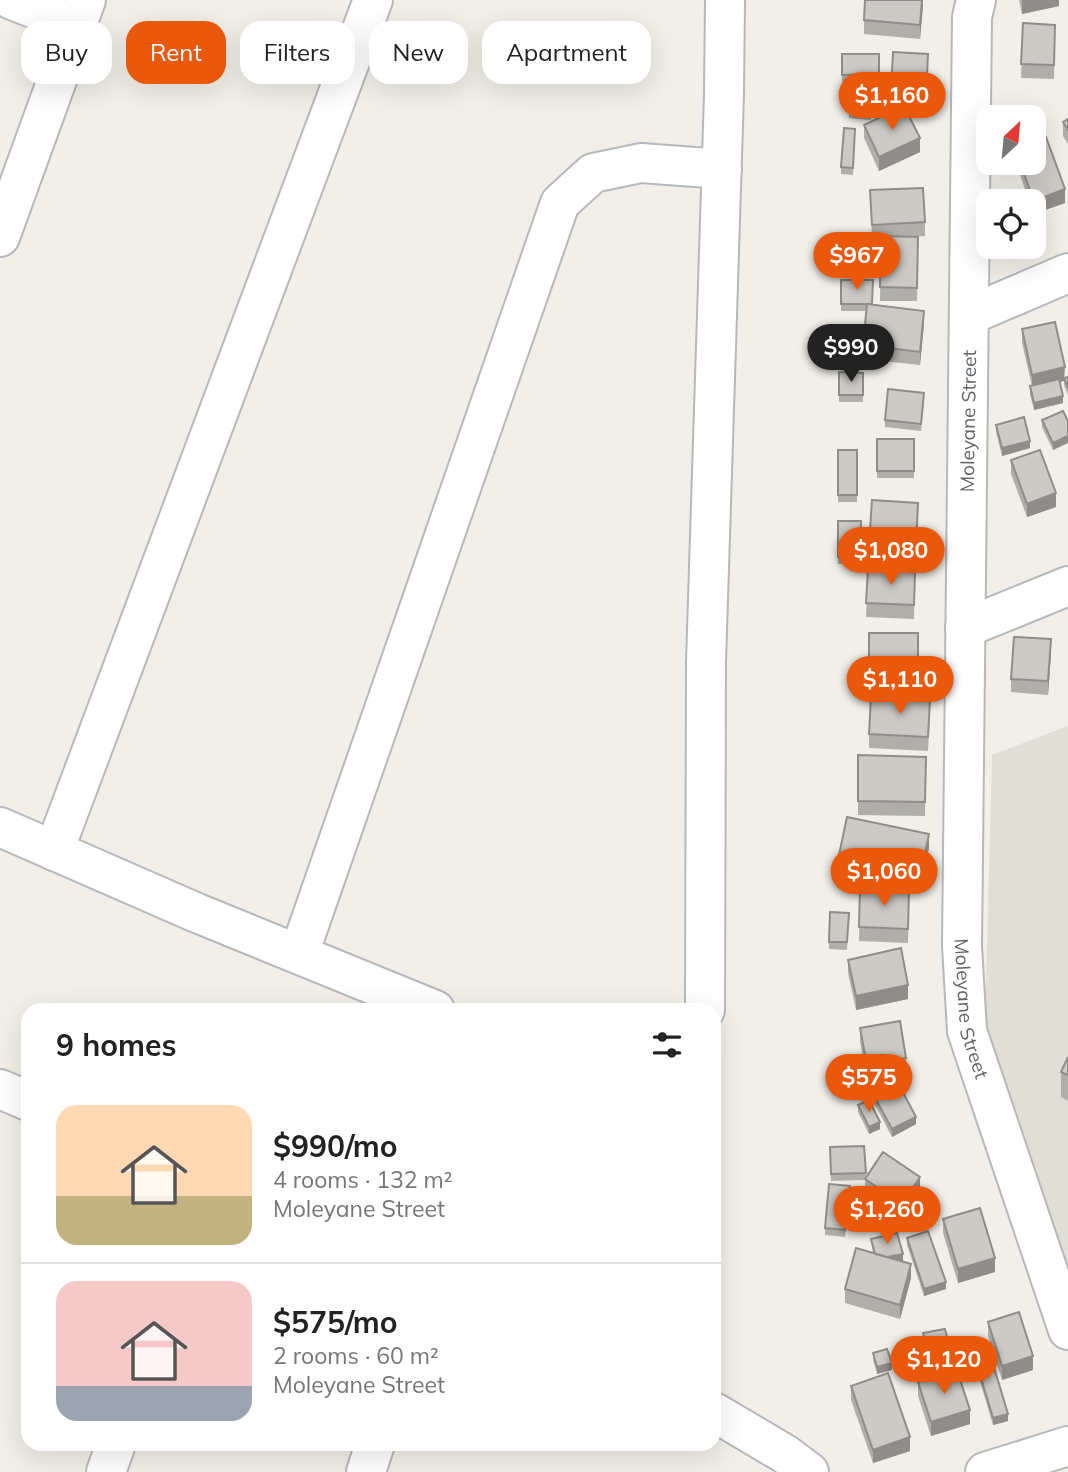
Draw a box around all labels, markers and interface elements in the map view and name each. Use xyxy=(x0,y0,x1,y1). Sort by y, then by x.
chip: Buy xyxy=(21,21,112,84)
chip: Rent xyxy=(126,21,226,84)
chip: Filters xyxy=(240,21,355,84)
chip: New xyxy=(369,21,468,84)
chip: Apartment xyxy=(482,21,651,84)
pin: $1,160 xyxy=(835,72,949,132)
text: $1,160 xyxy=(855,80,929,109)
north arrow xyxy=(976,105,1046,175)
map controls xyxy=(976,105,1046,259)
button: locate xyxy=(976,189,1046,259)
pin: $967 xyxy=(816,232,898,292)
text: $967 xyxy=(829,240,885,269)
pin: $990 xyxy=(810,324,892,384)
text: $990 xyxy=(823,332,879,361)
street label: Moleyane Street xyxy=(955,349,981,492)
pin: $1,080 xyxy=(834,528,948,587)
text: $1,080 xyxy=(854,535,928,564)
pin: $1,110 xyxy=(843,656,957,716)
text: $1,110 xyxy=(863,664,937,693)
pin: $1,060 xyxy=(827,848,941,908)
text: $1,060 xyxy=(847,856,921,885)
street label: Moleyane Street xyxy=(950,938,994,1082)
text: 9 homes xyxy=(56,1026,177,1064)
icon: filters xyxy=(648,1026,686,1064)
pin: $575 xyxy=(828,1054,910,1114)
text: $575 xyxy=(841,1062,897,1091)
text: $990/mo xyxy=(273,1127,397,1165)
icon: home xyxy=(112,1133,196,1217)
text: 4 rooms · 132 m² xyxy=(273,1165,453,1194)
pin: $1,260 xyxy=(830,1186,944,1246)
text: Moleyane Street xyxy=(273,1194,445,1223)
text: $1,260 xyxy=(850,1194,924,1223)
text: $575/mo xyxy=(273,1303,397,1341)
icon: home xyxy=(112,1309,196,1393)
pin: $1,120 xyxy=(887,1336,1001,1396)
text: 2 rooms · 60 m² xyxy=(273,1341,439,1370)
text: $1,120 xyxy=(907,1344,981,1373)
text: Moleyane Street xyxy=(273,1370,445,1399)

